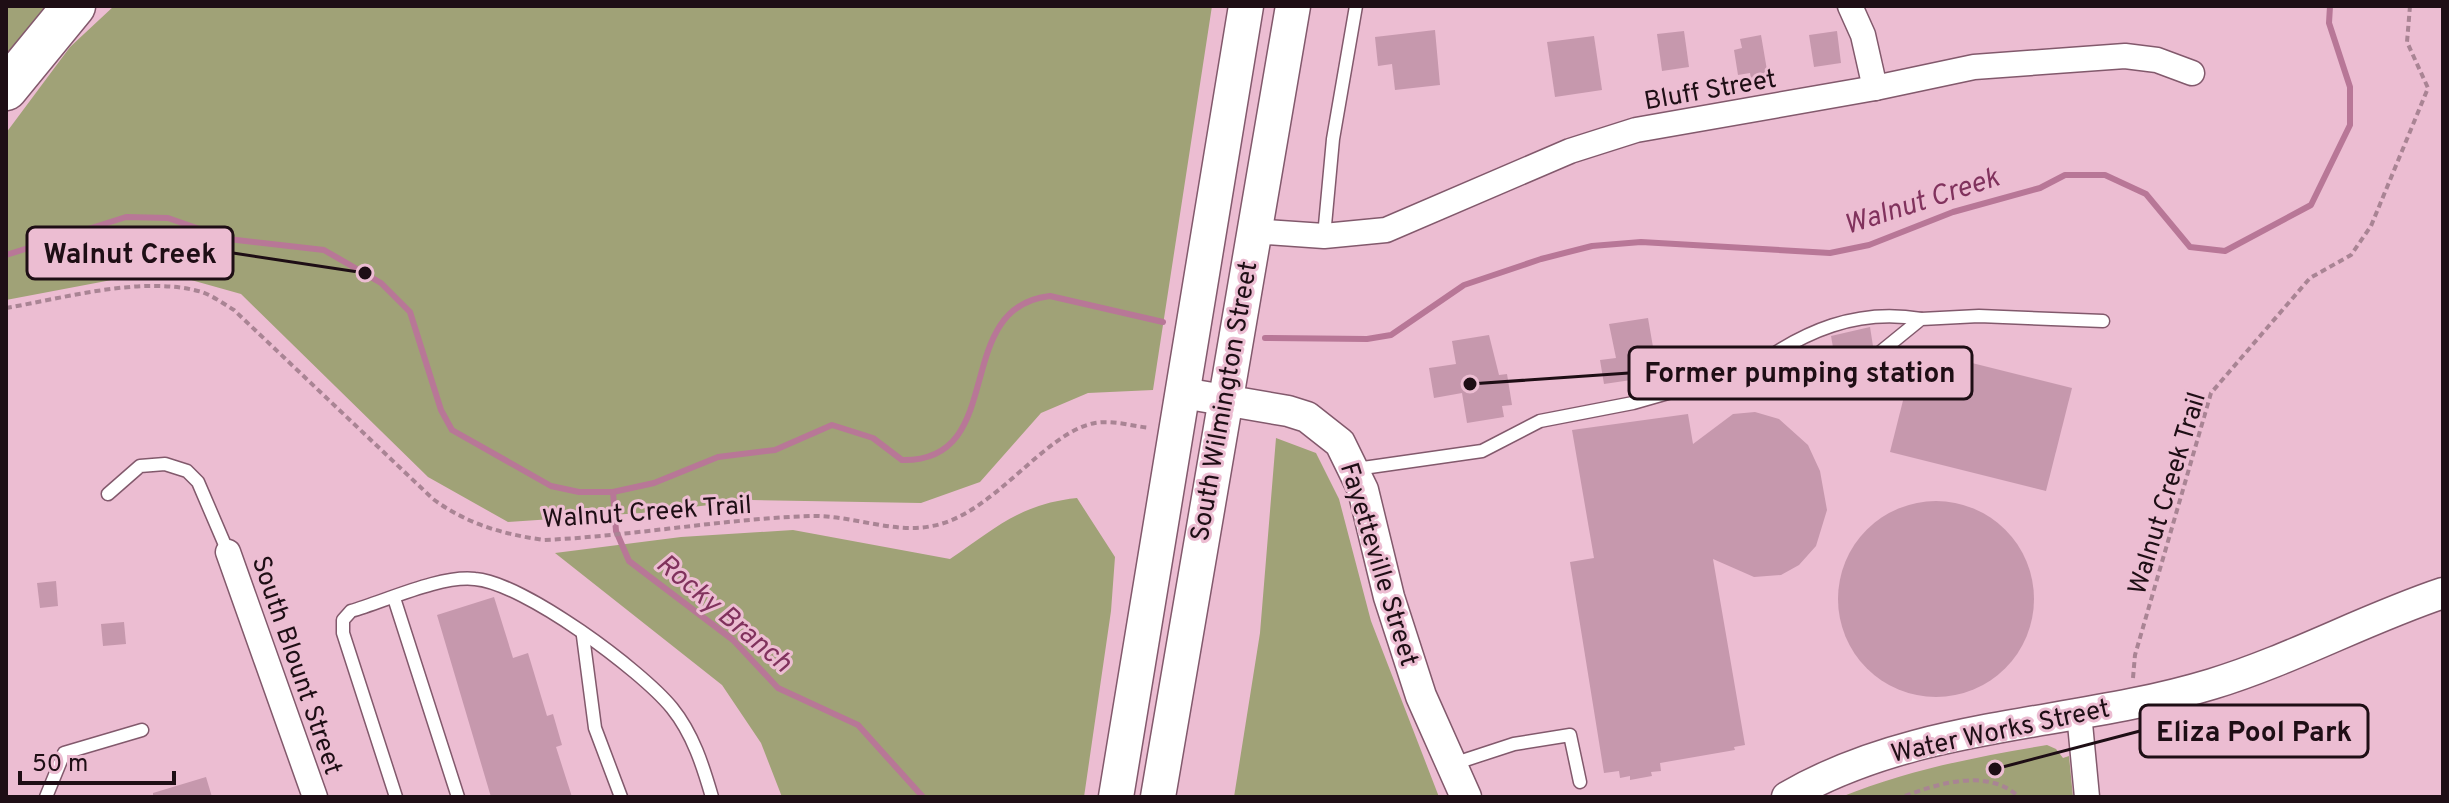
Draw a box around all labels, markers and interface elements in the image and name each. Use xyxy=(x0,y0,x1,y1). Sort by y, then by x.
street label: Bluff Street xyxy=(1642,64,1779,119)
water label: Walnut Creek xyxy=(1840,161,2005,245)
callout: Walnut Creek xyxy=(27,227,233,279)
text: Walnut Creek xyxy=(43,238,217,274)
street label: South Wilmington Street xyxy=(1185,259,1266,544)
callout: Former pumping station xyxy=(1629,347,1972,399)
text: Former pumping station xyxy=(1644,357,1956,393)
street label: Walnut Creek Trail xyxy=(2122,388,2215,599)
street label: Fayetteville Street xyxy=(1331,459,1424,671)
street label: Walnut Creek Trail xyxy=(541,490,753,537)
water label: Rocky Branch xyxy=(648,547,798,682)
street label: South Blount Street xyxy=(243,552,349,780)
street label: Water Works Street xyxy=(1888,693,2113,772)
callout: Eliza Pool Park xyxy=(2140,705,2368,757)
text: Eliza Pool Park xyxy=(2156,716,2352,752)
scale bar xyxy=(20,735,174,785)
text: 50 m xyxy=(32,750,88,780)

